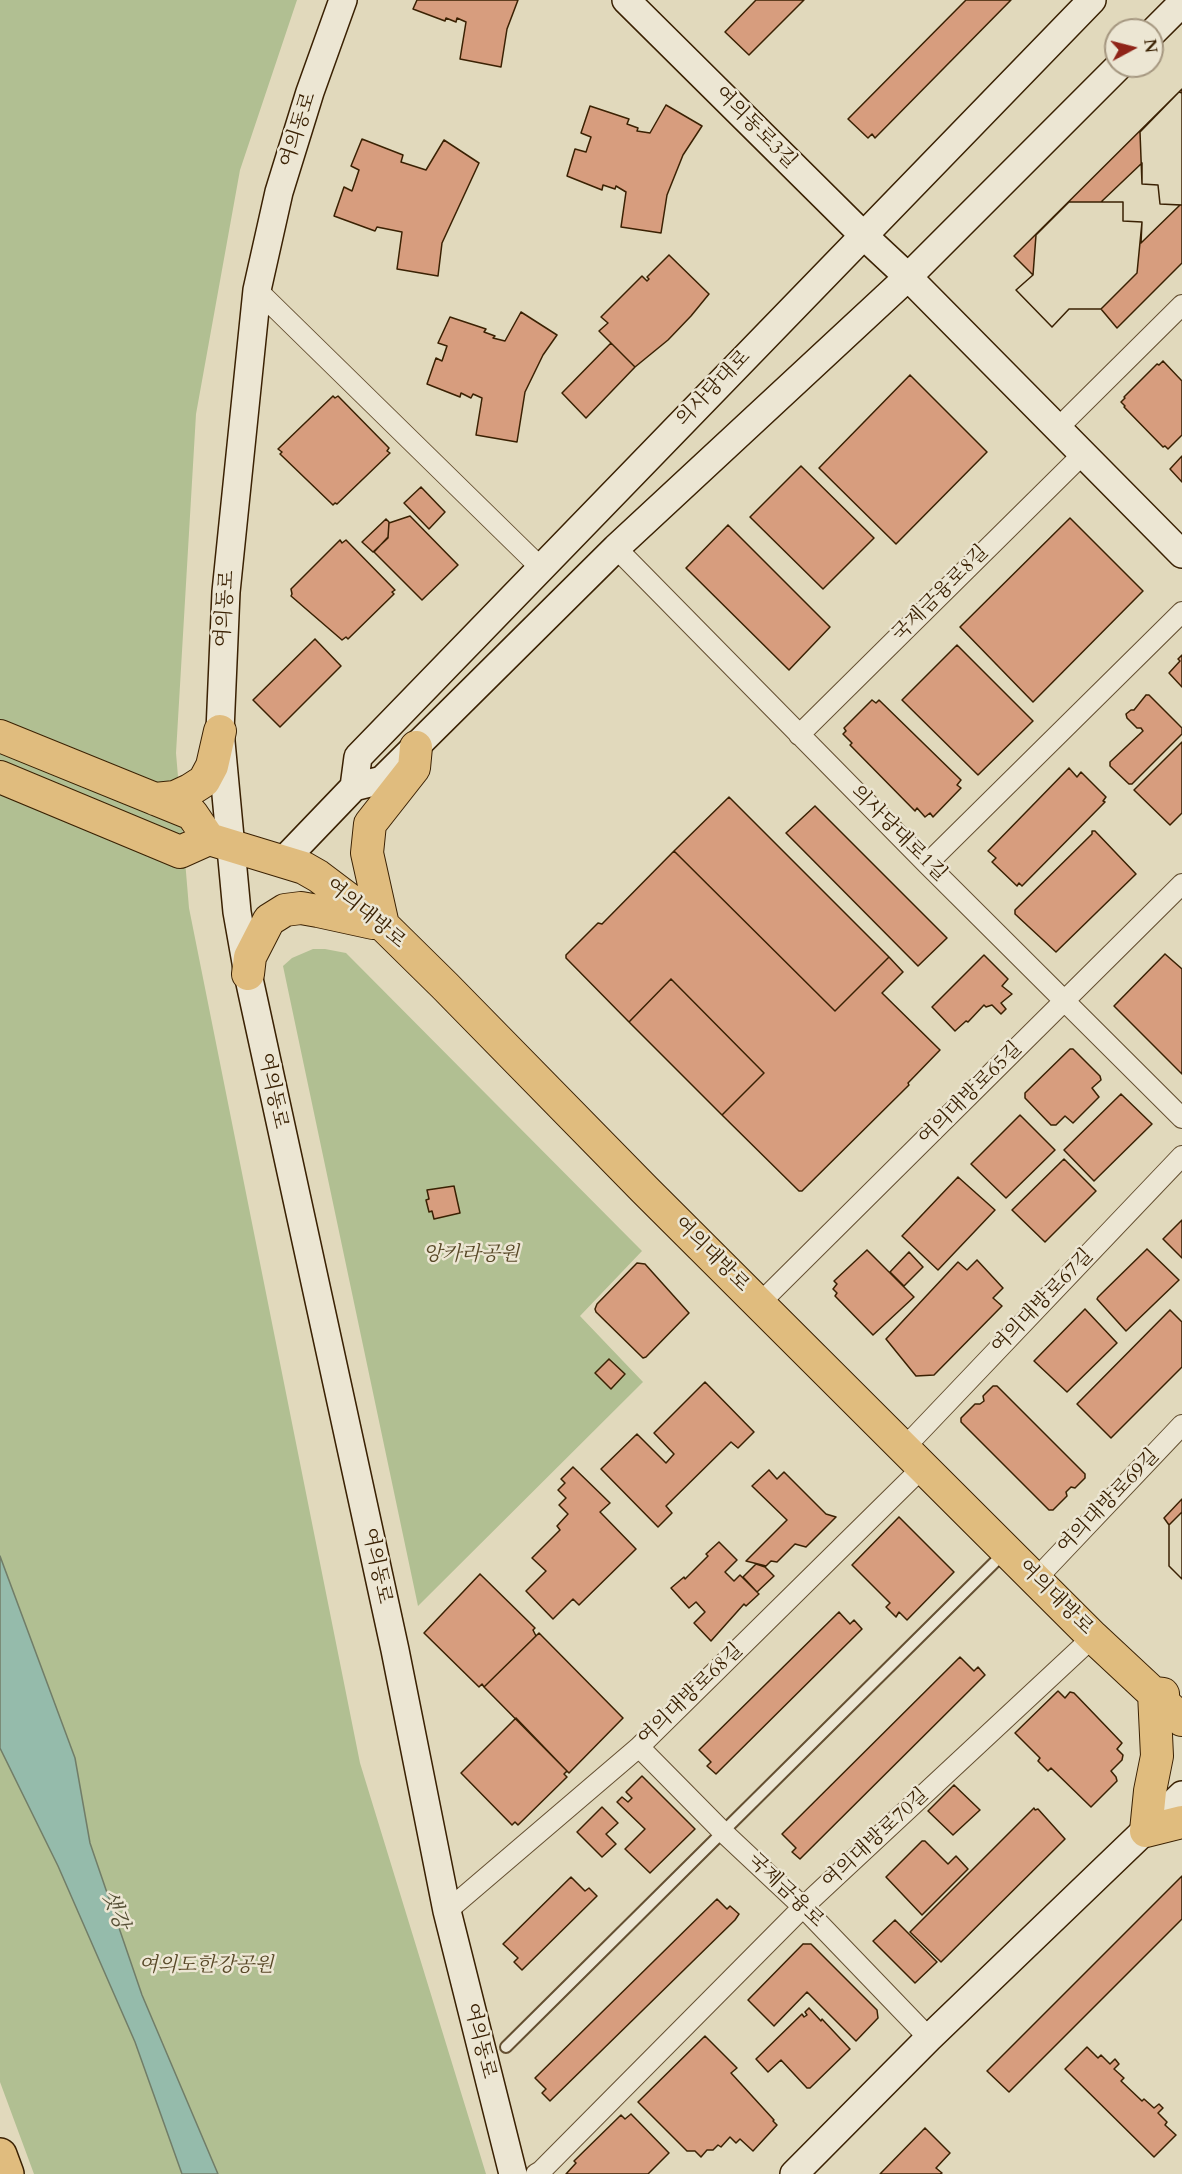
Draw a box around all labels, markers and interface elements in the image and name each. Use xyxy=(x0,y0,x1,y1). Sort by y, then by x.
north arrow xyxy=(1104,18,1164,78)
text: N xyxy=(1138,38,1162,54)
street label: 여의동로3길 xyxy=(709,82,801,174)
street label: 여의동로 xyxy=(276,90,322,170)
street label: 의사당대로 xyxy=(672,346,756,432)
street label: 국제금융로8길 xyxy=(888,541,994,647)
street label: 여의동로 xyxy=(211,570,241,648)
street label: 의사당대로1길 xyxy=(845,781,951,887)
street label: 여의대방로 xyxy=(320,874,410,954)
street label: 여의대방로65길 xyxy=(914,1037,1028,1151)
street label: 여의동로 xyxy=(252,1051,292,1131)
street label: 여의대방로 xyxy=(668,1212,754,1298)
park label: 앙카라공원 xyxy=(423,1243,519,1267)
street label: 여의대방로67길 xyxy=(987,1245,1099,1359)
street label: 여의대방로69길 xyxy=(1053,1445,1165,1559)
street label: 여의동로 xyxy=(356,1526,396,1606)
street label: 여의대방로 xyxy=(1012,1555,1098,1641)
street label: 여의대방로68길 xyxy=(634,1639,748,1751)
street label: 여의대방로70길 xyxy=(818,1784,934,1894)
street label: 국제금융로 xyxy=(742,1849,828,1933)
water label: 샛강 xyxy=(95,1887,133,1933)
park label: 여의도한강공원 xyxy=(138,1954,274,1978)
street label: 여의동로 xyxy=(458,2001,500,2081)

